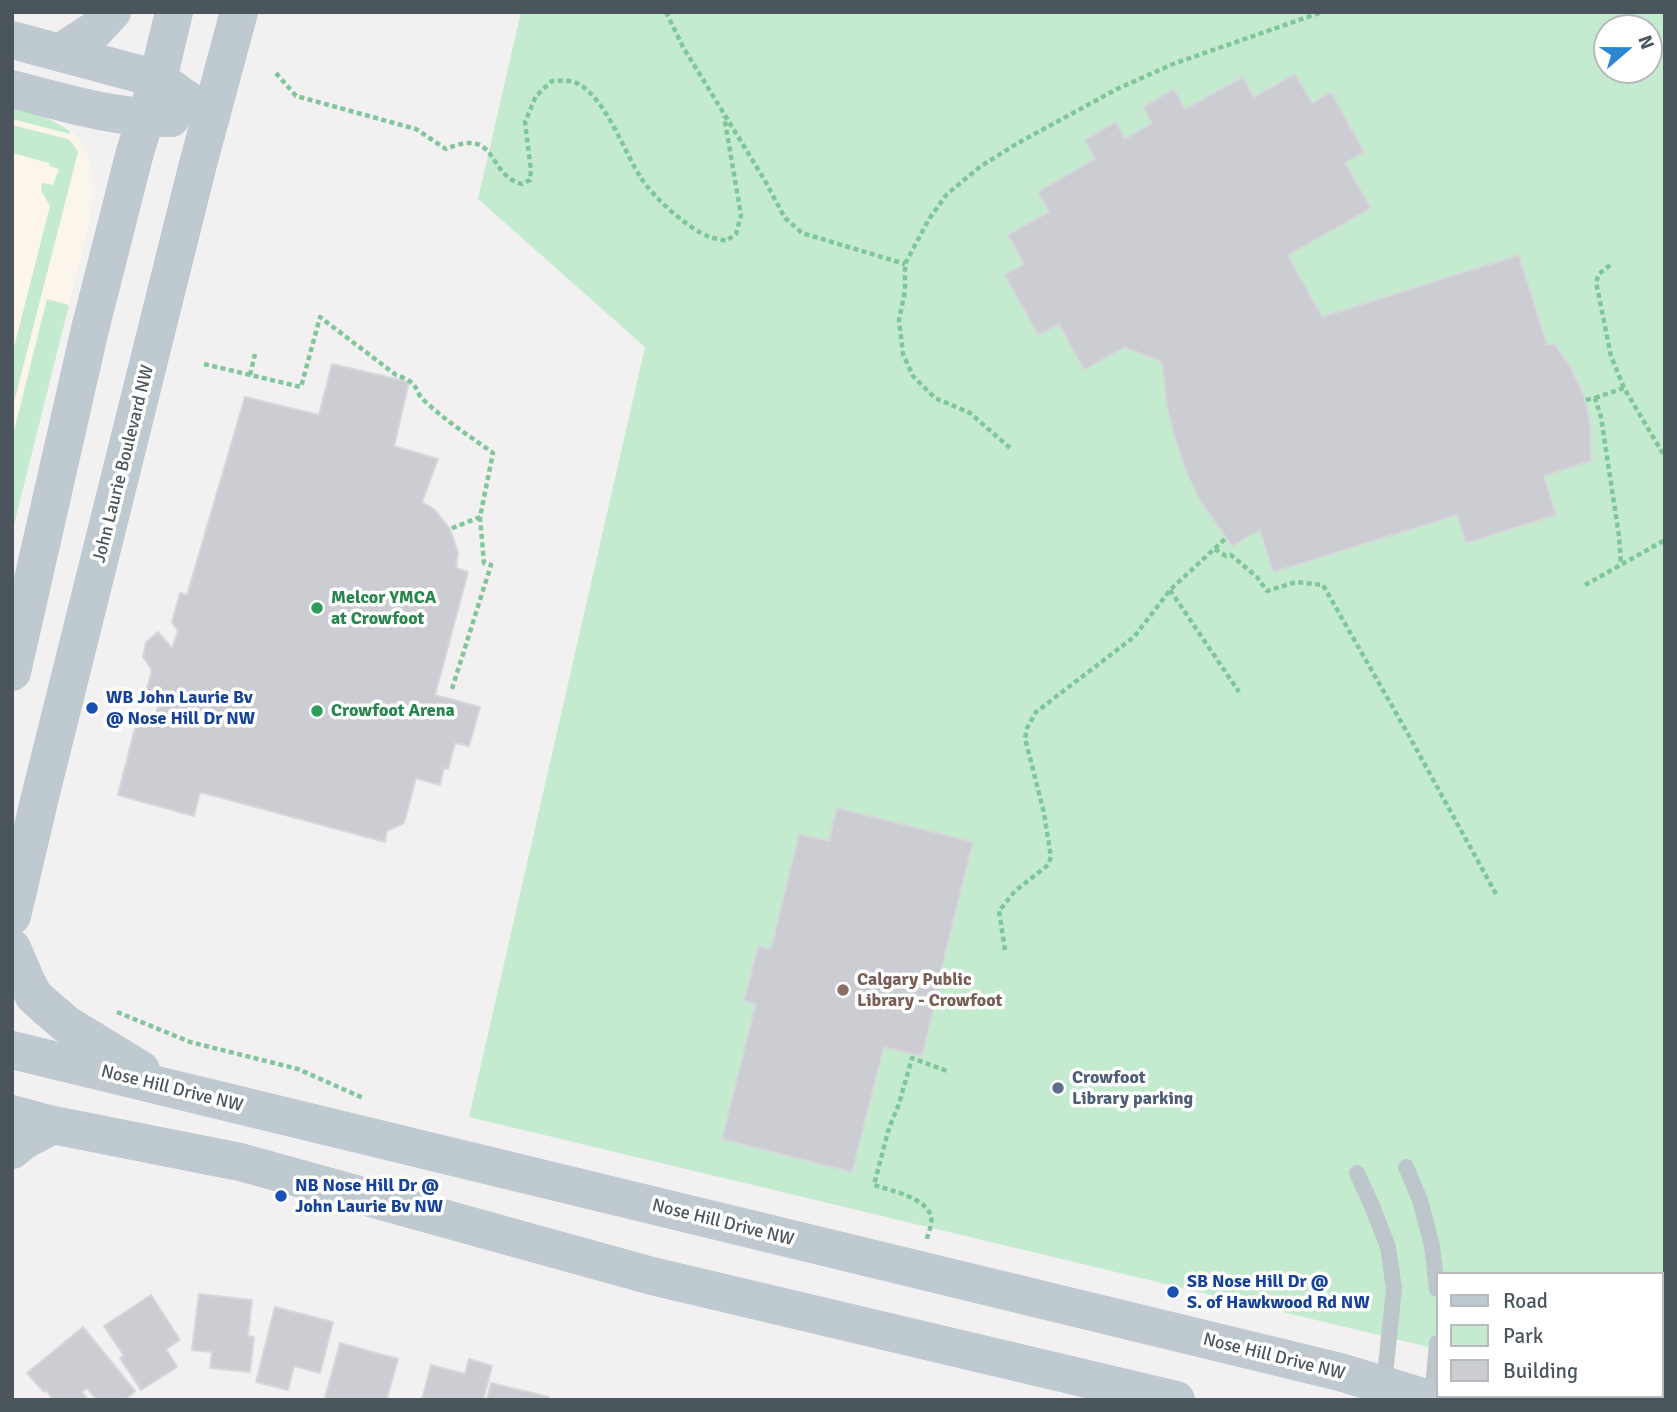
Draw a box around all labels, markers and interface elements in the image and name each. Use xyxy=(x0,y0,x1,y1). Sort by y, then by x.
north arrow xyxy=(1593,14,1663,84)
text: N xyxy=(1632,32,1659,53)
street label: John Laurie Boulevard NW xyxy=(89,363,159,565)
place label: Melcor YMCA at Crowfoot xyxy=(331,587,436,630)
marker: Melcor YMCA at Crowfoot xyxy=(309,600,325,616)
place label: WB John Laurie Bv @ Nose Hill Dr NW xyxy=(106,687,255,730)
marker: WB John Laurie Bv @ Nose Hill Dr NW xyxy=(84,700,100,716)
place label: Crowfoot Arena xyxy=(331,700,455,722)
marker: Crowfoot Arena xyxy=(309,703,325,719)
place label: Calgary Public Library - Crowfoot xyxy=(857,969,1002,1012)
marker: Calgary Public Library - Crowfoot xyxy=(835,982,851,998)
street label: Nose Hill Drive NW xyxy=(99,1061,245,1117)
place label: Crowfoot Library parking xyxy=(1072,1067,1193,1110)
marker: Crowfoot Library parking xyxy=(1050,1080,1066,1096)
place label: NB Nose Hill Dr @ John Laurie Bv NW xyxy=(295,1175,443,1218)
marker: NB Nose Hill Dr @ John Laurie Bv NW xyxy=(273,1188,289,1204)
street label: Nose Hill Drive NW xyxy=(650,1195,796,1251)
place label: SB Nose Hill Dr @ S. of Hawkwood Rd NW xyxy=(1187,1271,1370,1314)
legend xyxy=(1436,1272,1663,1398)
marker: SB Nose Hill Dr @ S. of Hawkwood Rd NW xyxy=(1165,1284,1181,1300)
text: Road xyxy=(1503,1288,1548,1314)
text: Park xyxy=(1503,1323,1543,1349)
street label: Nose Hill Drive NW xyxy=(1201,1329,1347,1385)
text: Building xyxy=(1503,1358,1578,1384)

